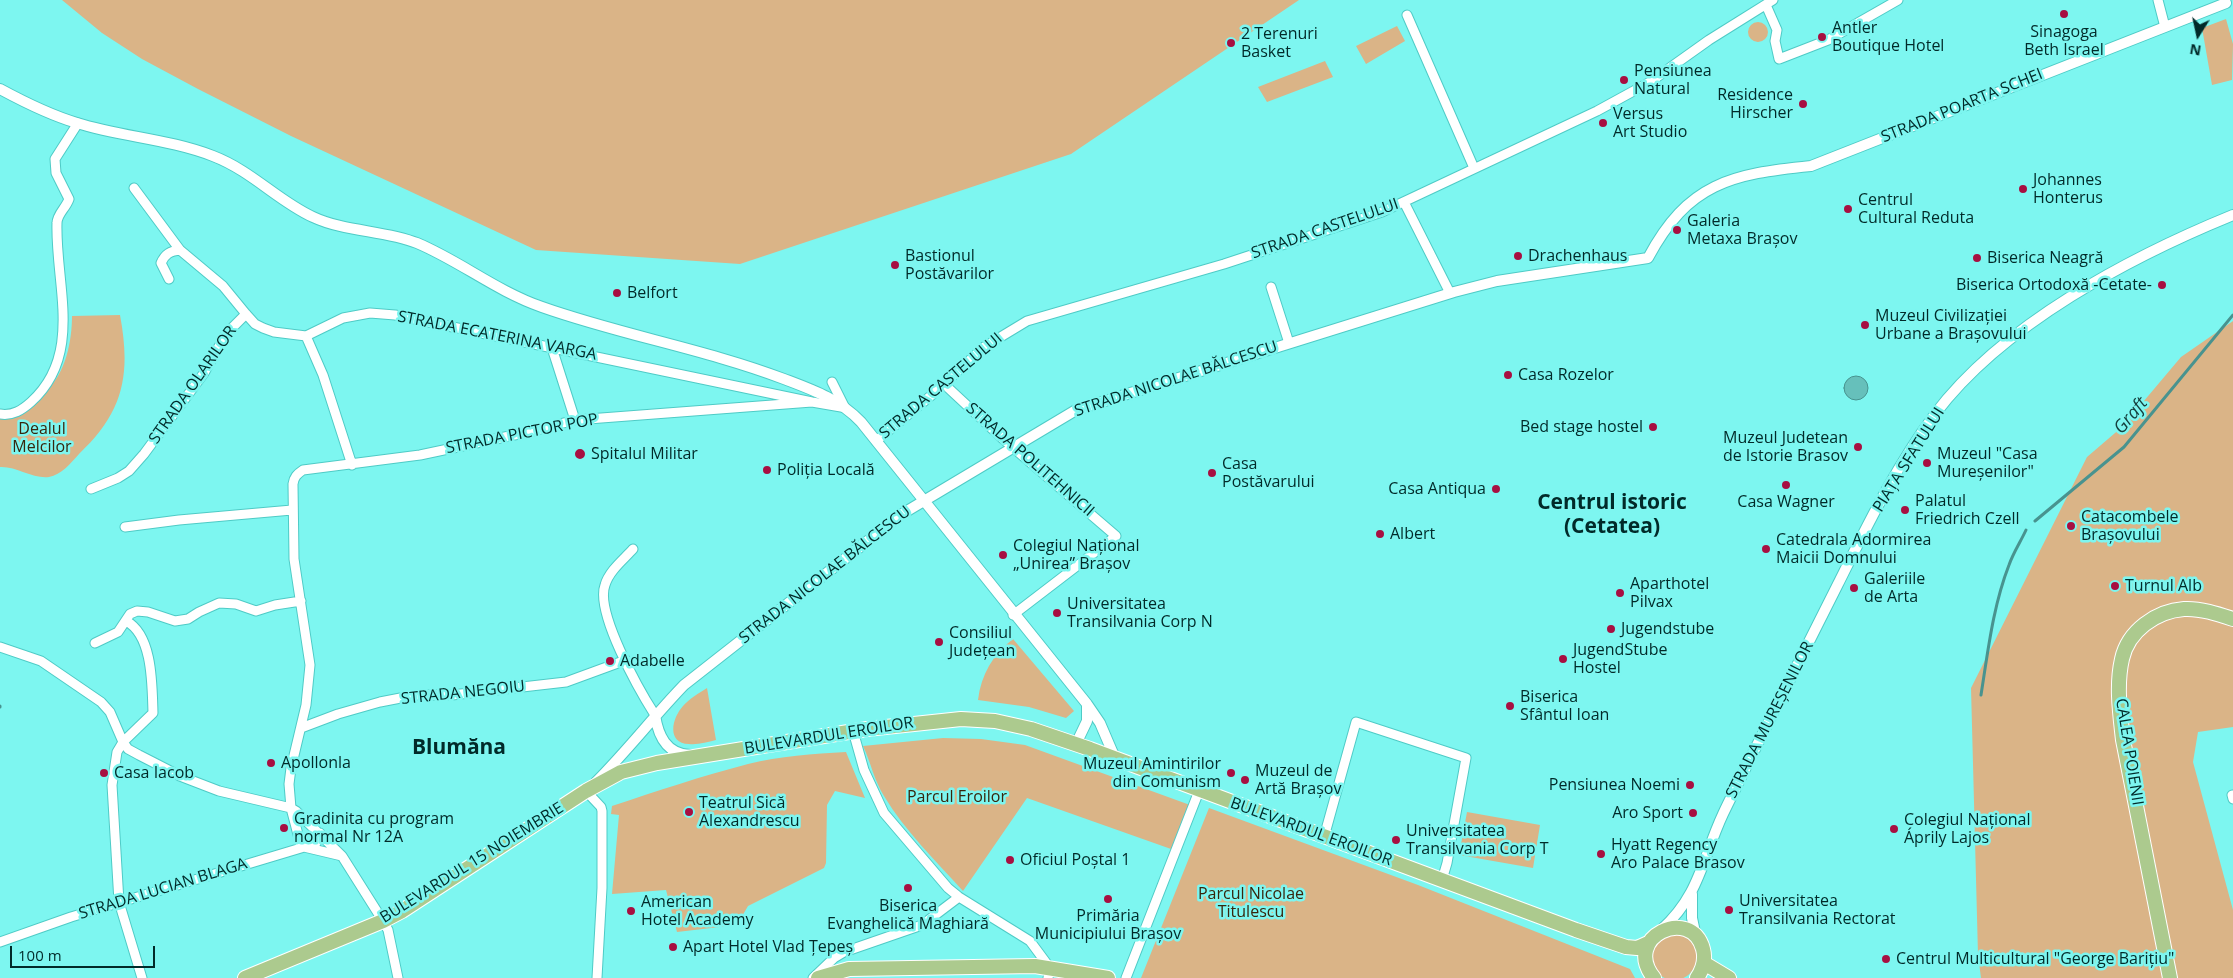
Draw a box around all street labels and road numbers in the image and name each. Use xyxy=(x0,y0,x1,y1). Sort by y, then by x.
street label: STRADA POARTA SCHEI xyxy=(1878,65,2046,147)
street label: STRADA CASTELULUI xyxy=(1249,195,1401,263)
street label: STRADA ECATERINA VARGA xyxy=(396,307,598,365)
street label: STRADA OLARILOR xyxy=(145,322,241,448)
street label: STRADA CASTELULUI xyxy=(876,329,1006,443)
street label: STRADA NICOLAE BĂLCESCU xyxy=(1072,337,1280,421)
street label: STRADA POLITEHNICII xyxy=(962,399,1098,521)
street label: PIAȚA SFATULUI xyxy=(1869,404,1949,516)
street label: STRADA PICTOR POP xyxy=(444,410,600,458)
street label: STRADA NICOLAE BĂLCESCU xyxy=(735,502,915,648)
street label: STRADA MUREȘENILOR xyxy=(1722,639,1818,801)
street label: STRADA NEGOIU xyxy=(400,677,526,709)
street label: CALEA POIENII xyxy=(2111,697,2147,807)
street label: BULEVARDUL EROILOR xyxy=(743,713,915,759)
street label: BULEVARDUL EROILOR xyxy=(1227,794,1395,870)
street label: BULEVARDUL 15 NOIEMBRIE xyxy=(377,798,567,928)
street label: STRADA LUCIAN BLAGA xyxy=(77,854,249,924)

